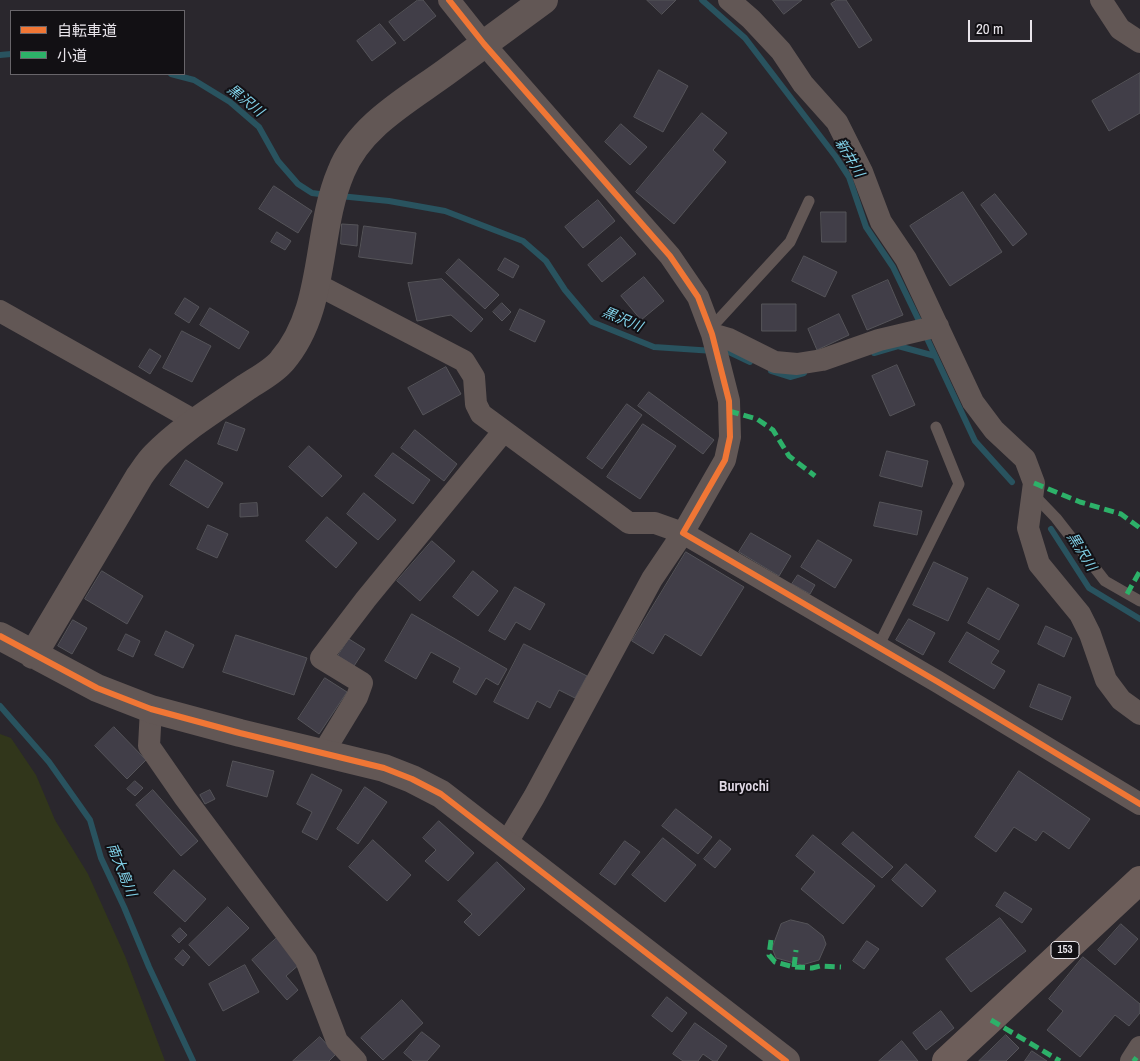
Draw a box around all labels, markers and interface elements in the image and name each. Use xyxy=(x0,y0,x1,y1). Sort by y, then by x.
legend xyxy=(10,10,185,75)
scale bar xyxy=(970,10,1034,42)
text: 20 m xyxy=(976,18,1003,39)
text: 自転車道 xyxy=(57,20,117,41)
text: 小道 xyxy=(57,45,87,66)
water label: 黒沢川 xyxy=(223,81,267,121)
water label: 新井川 xyxy=(831,136,867,180)
water label: 黒沢川 xyxy=(599,304,645,336)
water label: 黒沢川 xyxy=(1063,530,1099,574)
district label: Buryochi xyxy=(719,779,769,795)
water label: 南大島川 xyxy=(103,841,139,899)
road number: 153 xyxy=(1051,942,1079,958)

